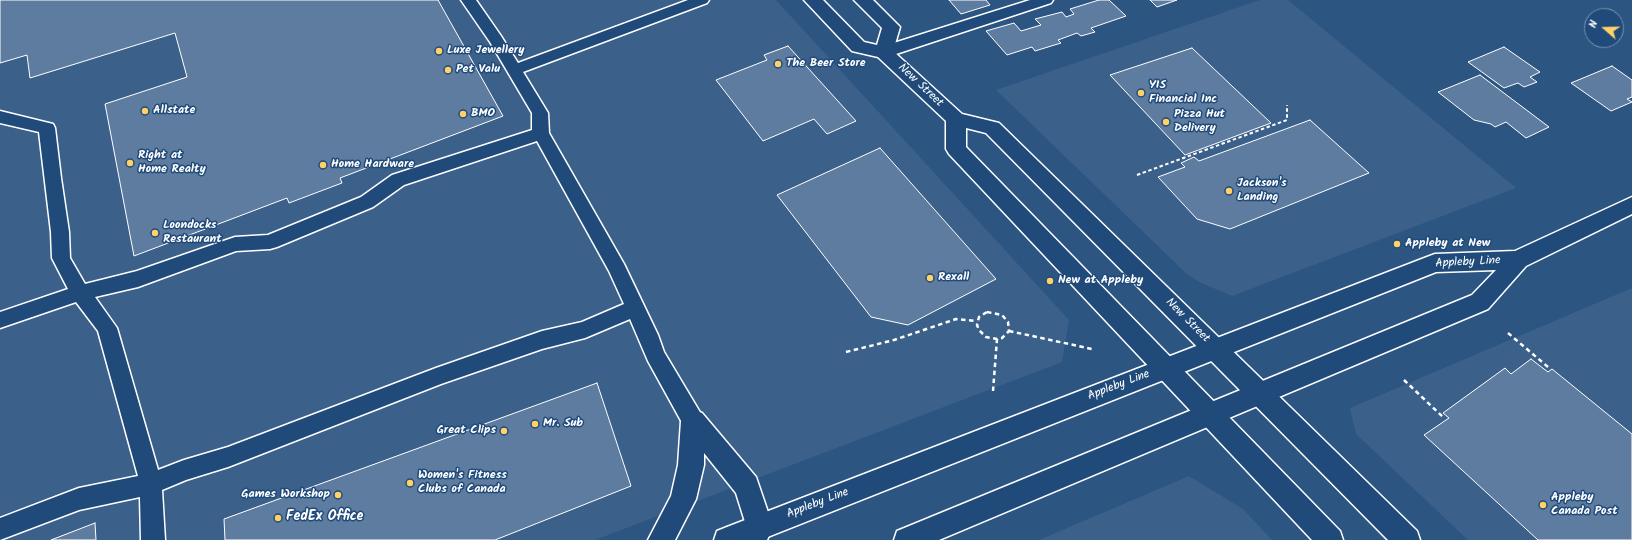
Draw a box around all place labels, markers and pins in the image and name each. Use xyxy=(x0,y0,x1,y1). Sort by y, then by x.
place label: Luxe Jewellery xyxy=(447,44,524,58)
marker: Luxe Jewellery xyxy=(434,46,444,56)
place label: The Beer Store xyxy=(786,57,866,71)
marker: The Beer Store xyxy=(773,59,783,69)
place label: Pet Valu xyxy=(456,63,500,77)
marker: Pet Valu xyxy=(443,65,453,75)
place label: YIS Financial Inc xyxy=(1149,79,1217,107)
marker: YIS Financial Inc xyxy=(1136,88,1146,98)
place label: Allstate xyxy=(153,104,195,118)
marker: Allstate xyxy=(140,106,150,116)
place label: BMO xyxy=(471,107,495,121)
place label: Pizza Hut Delivery xyxy=(1174,108,1225,136)
marker: BMO xyxy=(458,109,468,119)
marker: Pizza Hut Delivery xyxy=(1161,117,1171,127)
place label: Right at Home Realty xyxy=(138,149,206,177)
marker: Right at Home Realty xyxy=(125,158,135,168)
place label: Home Hardware xyxy=(331,158,414,172)
marker: Home Hardware xyxy=(318,160,328,170)
place label: Jackson's Landing xyxy=(1237,177,1287,205)
marker: Jackson's Landing xyxy=(1224,186,1234,196)
place label: Loondocks Restaurant xyxy=(163,219,222,247)
marker: Loondocks Restaurant xyxy=(150,228,160,238)
place label: Appleby at New xyxy=(1405,237,1490,251)
marker: Appleby at New xyxy=(1392,239,1402,249)
place label: Rexall xyxy=(938,271,969,285)
marker: Rexall xyxy=(925,273,935,283)
place label: New at Appleby xyxy=(1058,274,1143,288)
marker: New at Appleby xyxy=(1045,276,1055,286)
place label: Mr. Sub xyxy=(543,417,583,431)
marker: Mr. Sub xyxy=(530,419,540,429)
place label: Great Clips xyxy=(437,424,496,438)
marker: Great Clips xyxy=(499,426,509,436)
place label: Women's Fitness Clubs of Canada xyxy=(418,469,507,497)
marker: Women's Fitness Clubs of Canada xyxy=(405,478,415,488)
place label: Games Workshop xyxy=(241,488,330,502)
marker: Games Workshop xyxy=(333,490,343,500)
place label: Appleby Canada Post xyxy=(1551,491,1618,519)
marker: Appleby Canada Post xyxy=(1538,500,1548,510)
place label: FedEx Office xyxy=(286,510,363,526)
marker: FedEx Office xyxy=(273,513,283,523)

